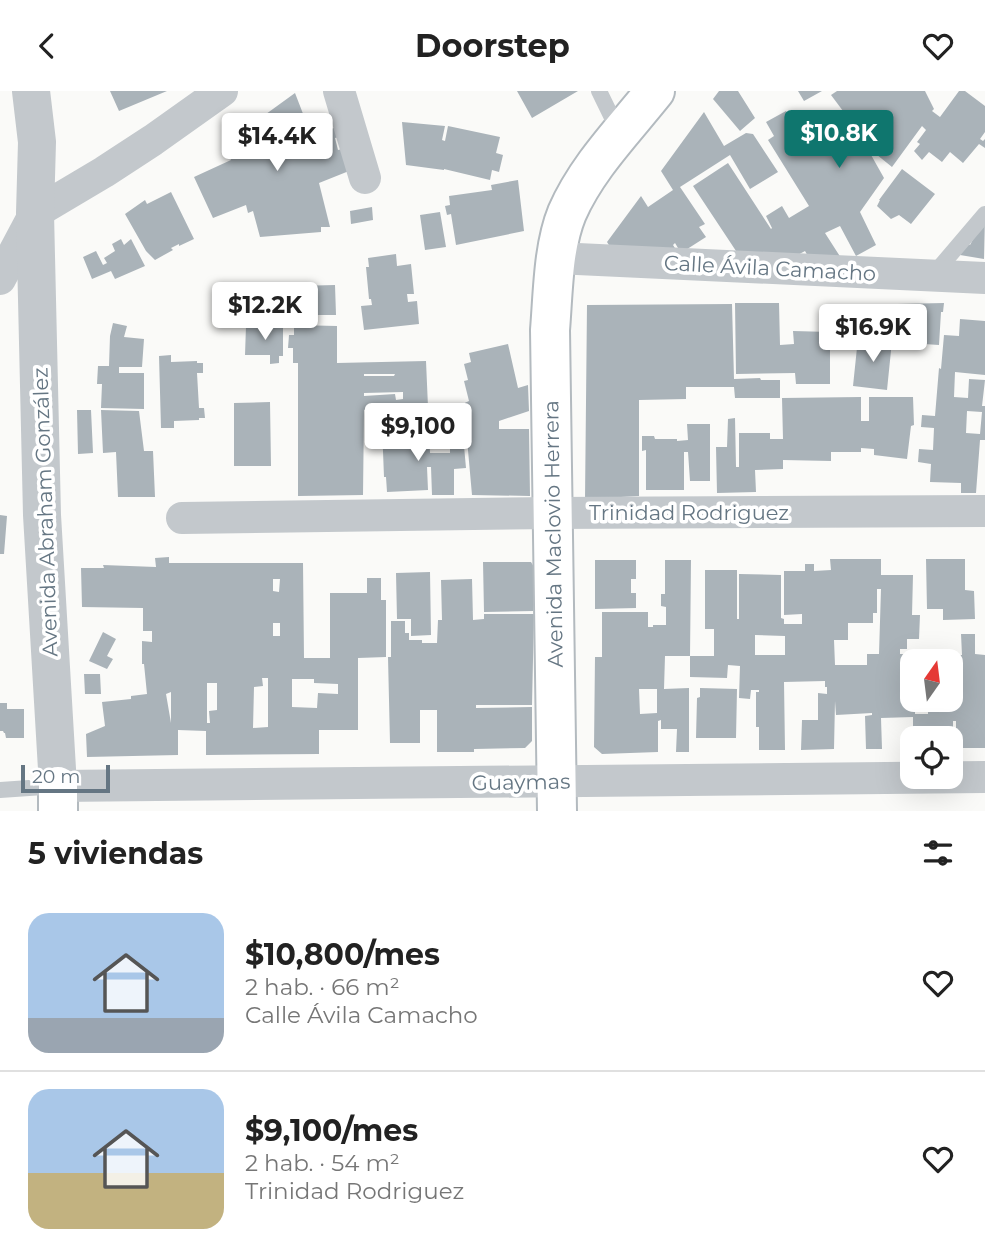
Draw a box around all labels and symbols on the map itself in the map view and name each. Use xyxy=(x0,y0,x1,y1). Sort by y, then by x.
pin: $10.8K xyxy=(782,111,896,170)
pin: $14.4K xyxy=(220,113,334,173)
street label: Calle Ávila Camacho xyxy=(663,250,877,286)
pin: $12.2K xyxy=(208,282,322,342)
pin: $16.9K xyxy=(816,305,930,364)
street label: Avenida Abraham González xyxy=(27,367,63,657)
street label: Avenida Maclovio Herrera xyxy=(538,400,568,668)
pin: $9,100 xyxy=(361,403,475,463)
street label: Trinidad Rodriguez xyxy=(589,500,789,525)
north arrow xyxy=(900,649,962,712)
scale bar xyxy=(21,762,110,794)
street label: Guaymas xyxy=(471,769,571,795)

